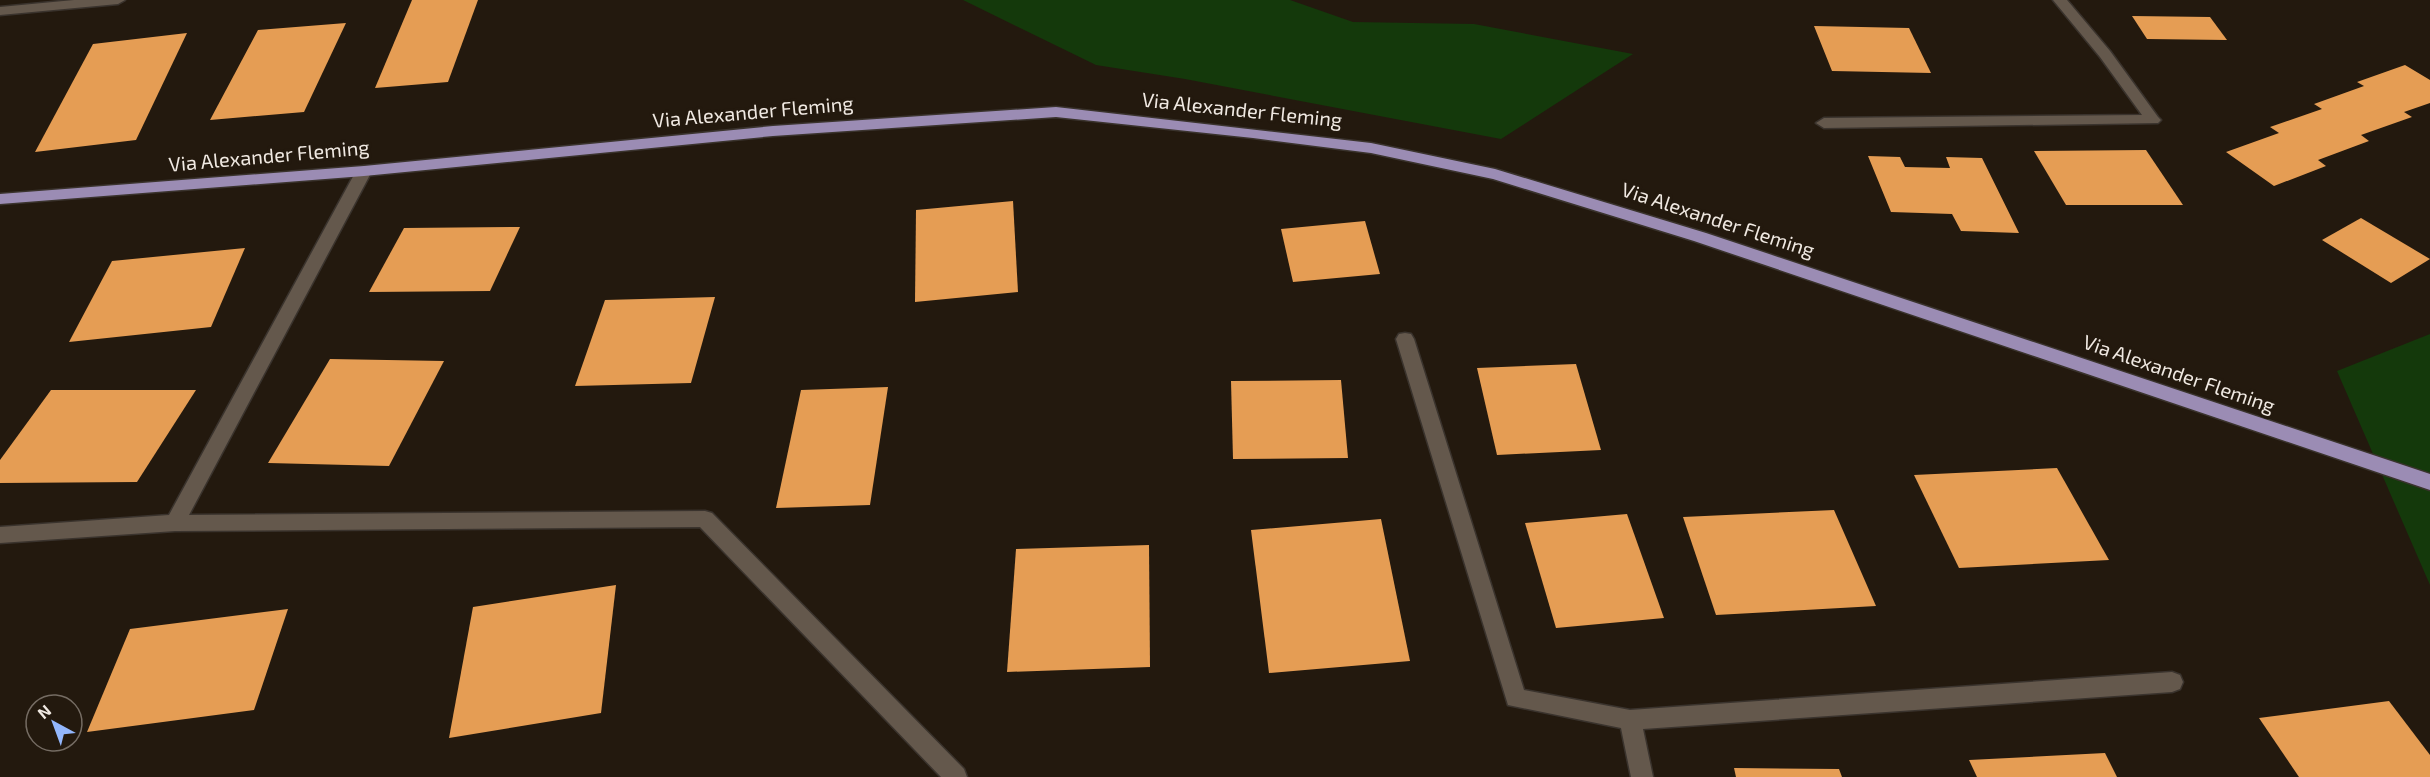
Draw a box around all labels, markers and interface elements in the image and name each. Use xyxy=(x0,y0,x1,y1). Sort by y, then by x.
street label: Via Alexander Fleming xyxy=(1141,87,1343,131)
street label: Via Alexander Fleming xyxy=(652,90,854,132)
street label: Via Alexander Fleming xyxy=(168,134,370,176)
street label: Via Alexander Fleming xyxy=(1619,177,1818,262)
street label: Via Alexander Fleming xyxy=(2080,329,2278,417)
north arrow xyxy=(24,693,84,753)
text: N xyxy=(33,700,54,722)

